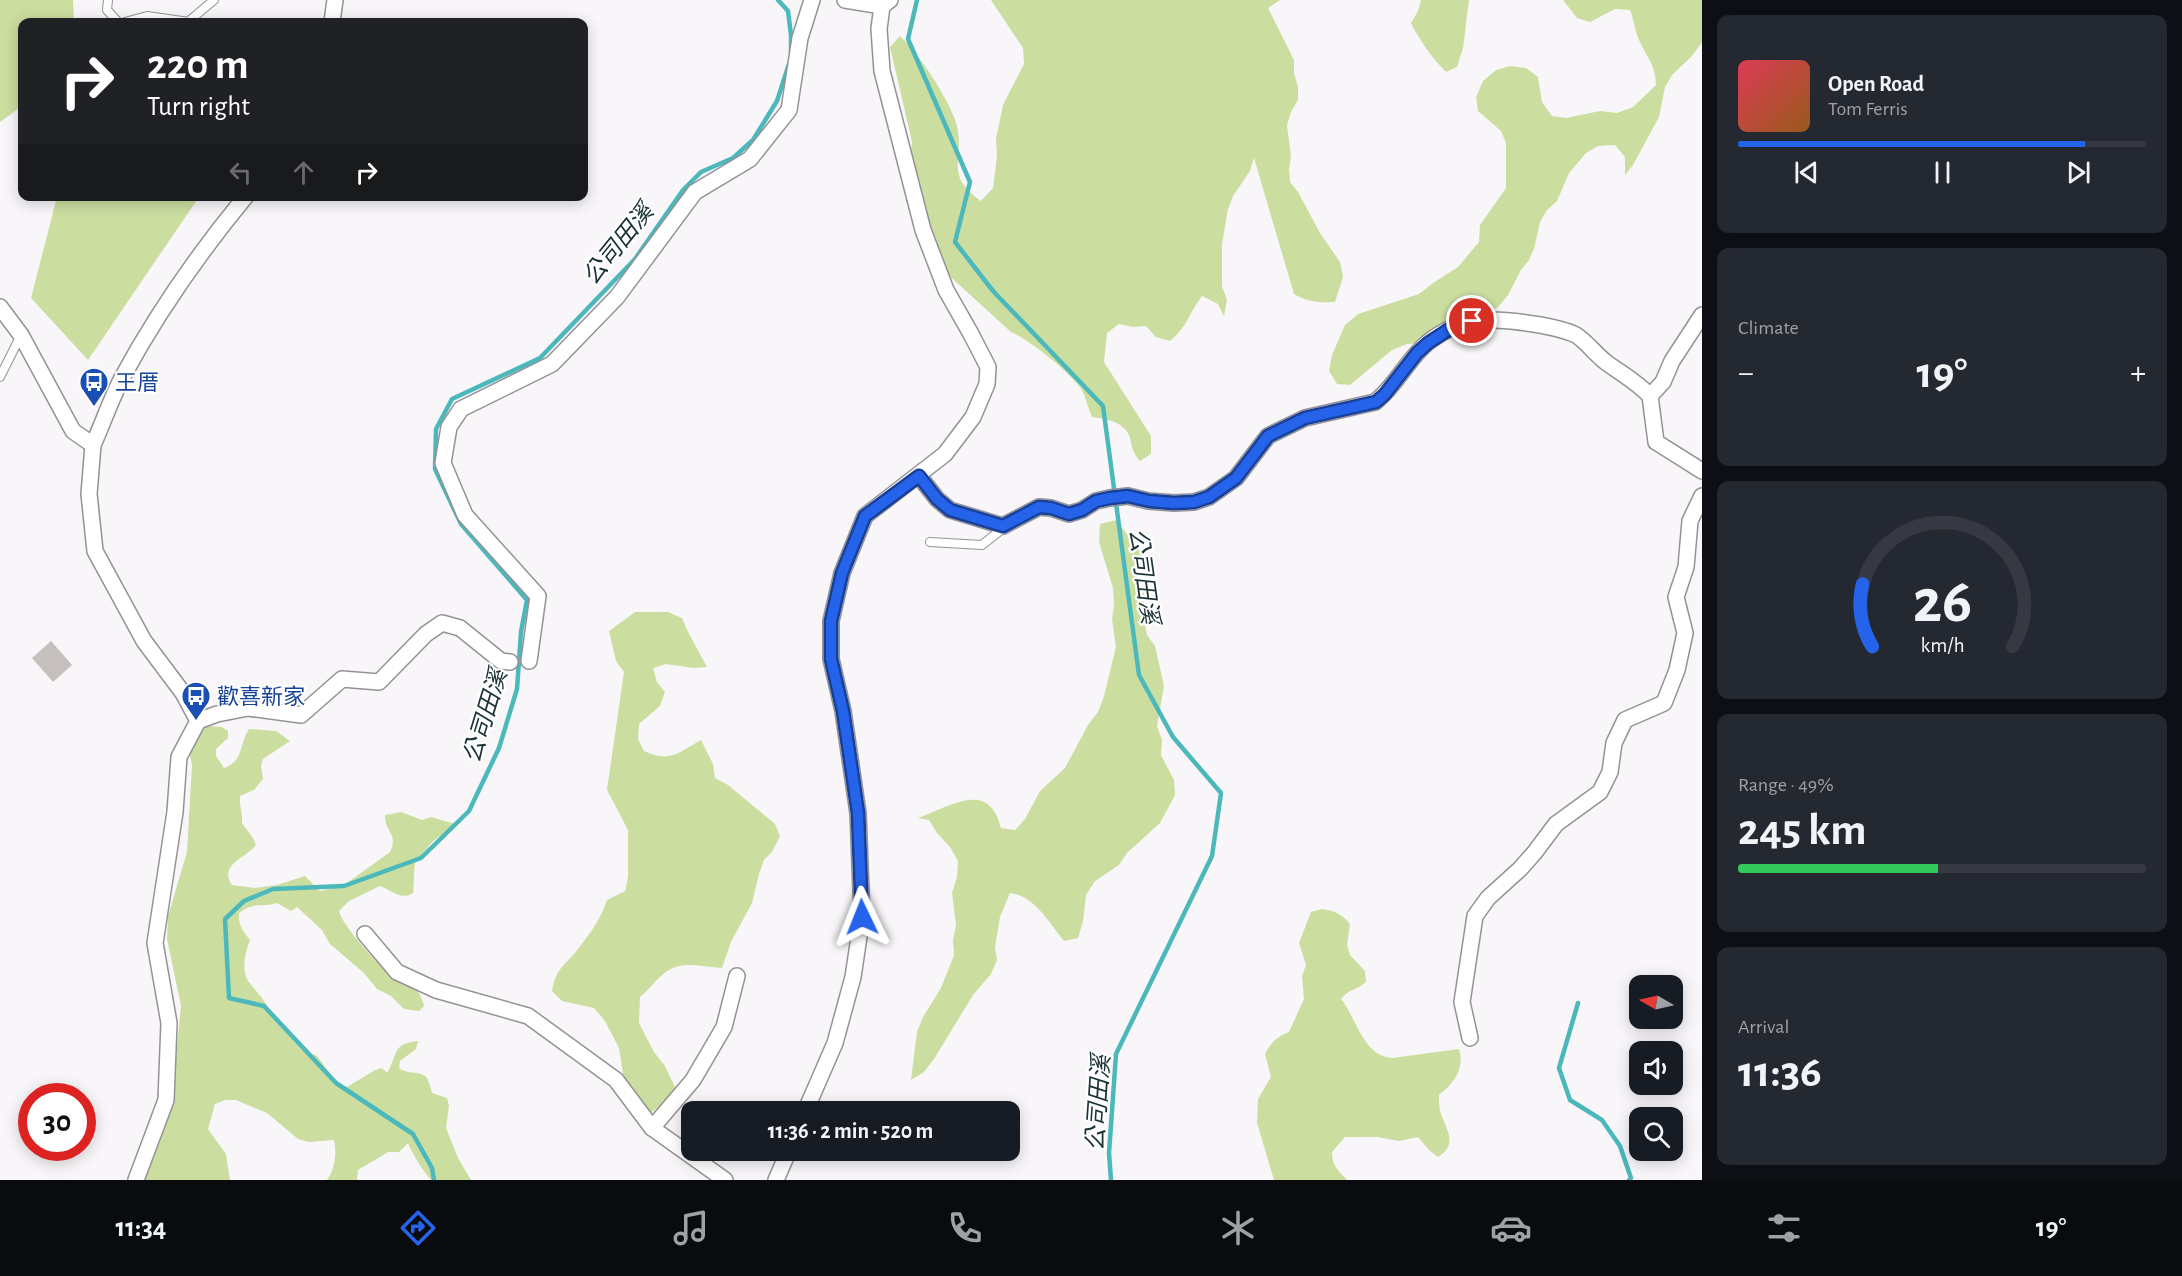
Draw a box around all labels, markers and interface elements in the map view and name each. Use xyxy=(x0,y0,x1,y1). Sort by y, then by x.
icon: right xyxy=(48,42,126,120)
text: 220 m xyxy=(147,44,249,86)
text: Open Road xyxy=(1828,73,1924,95)
text: Turn right xyxy=(147,93,250,120)
text: Tom Ferris xyxy=(1828,99,1908,119)
icon: left xyxy=(224,156,257,189)
icon: ahead xyxy=(287,156,320,189)
icon: right xyxy=(350,156,383,189)
icon: previous xyxy=(1790,156,1823,189)
icon: pause xyxy=(1926,156,1959,189)
icon: next xyxy=(2062,156,2095,189)
water label: 公司田溪 xyxy=(578,196,660,289)
pin xyxy=(1446,295,1497,346)
icon: arrive xyxy=(1455,304,1488,337)
text: Climate xyxy=(1738,318,1799,338)
text: 19° xyxy=(1916,351,1968,396)
text: − xyxy=(1738,357,1754,390)
text: + xyxy=(2130,357,2146,390)
bus stop icon: 王厝 xyxy=(78,366,110,408)
place label: 王厝 xyxy=(115,372,159,394)
water label: 公司田溪 xyxy=(1124,527,1164,628)
text: 26 xyxy=(1912,571,1972,633)
text: km/h xyxy=(1920,635,1964,656)
water label: 公司田溪 xyxy=(459,663,512,766)
bus stop icon: 歡喜新家 xyxy=(180,680,212,722)
place label: 歡喜新家 xyxy=(217,685,305,708)
text: Range · 49% xyxy=(1738,775,1834,795)
text: 245 km xyxy=(1738,808,1867,853)
position arrow xyxy=(830,885,894,949)
north arrow xyxy=(1629,975,1683,1029)
map controls xyxy=(1629,975,1683,1161)
text: Arrival xyxy=(1738,1017,1789,1037)
button: sound xyxy=(1629,1041,1683,1095)
text: 11:36 xyxy=(1738,1050,1822,1095)
water label: 公司田溪 xyxy=(1082,1051,1115,1152)
speed limit sign: 30 xyxy=(18,1083,96,1161)
button: search xyxy=(1629,1107,1683,1161)
text: 11:36 · 2 min · 520 m xyxy=(768,1120,933,1142)
icon: directions xyxy=(397,1207,439,1249)
icon: music xyxy=(670,1207,712,1249)
icon: phone xyxy=(944,1207,986,1249)
icon: climate xyxy=(1217,1207,1259,1249)
icon: car xyxy=(1490,1207,1532,1249)
icon: filters xyxy=(1763,1207,1805,1249)
text: 11:34 xyxy=(116,1214,166,1241)
text: 19° xyxy=(2036,1214,2066,1241)

